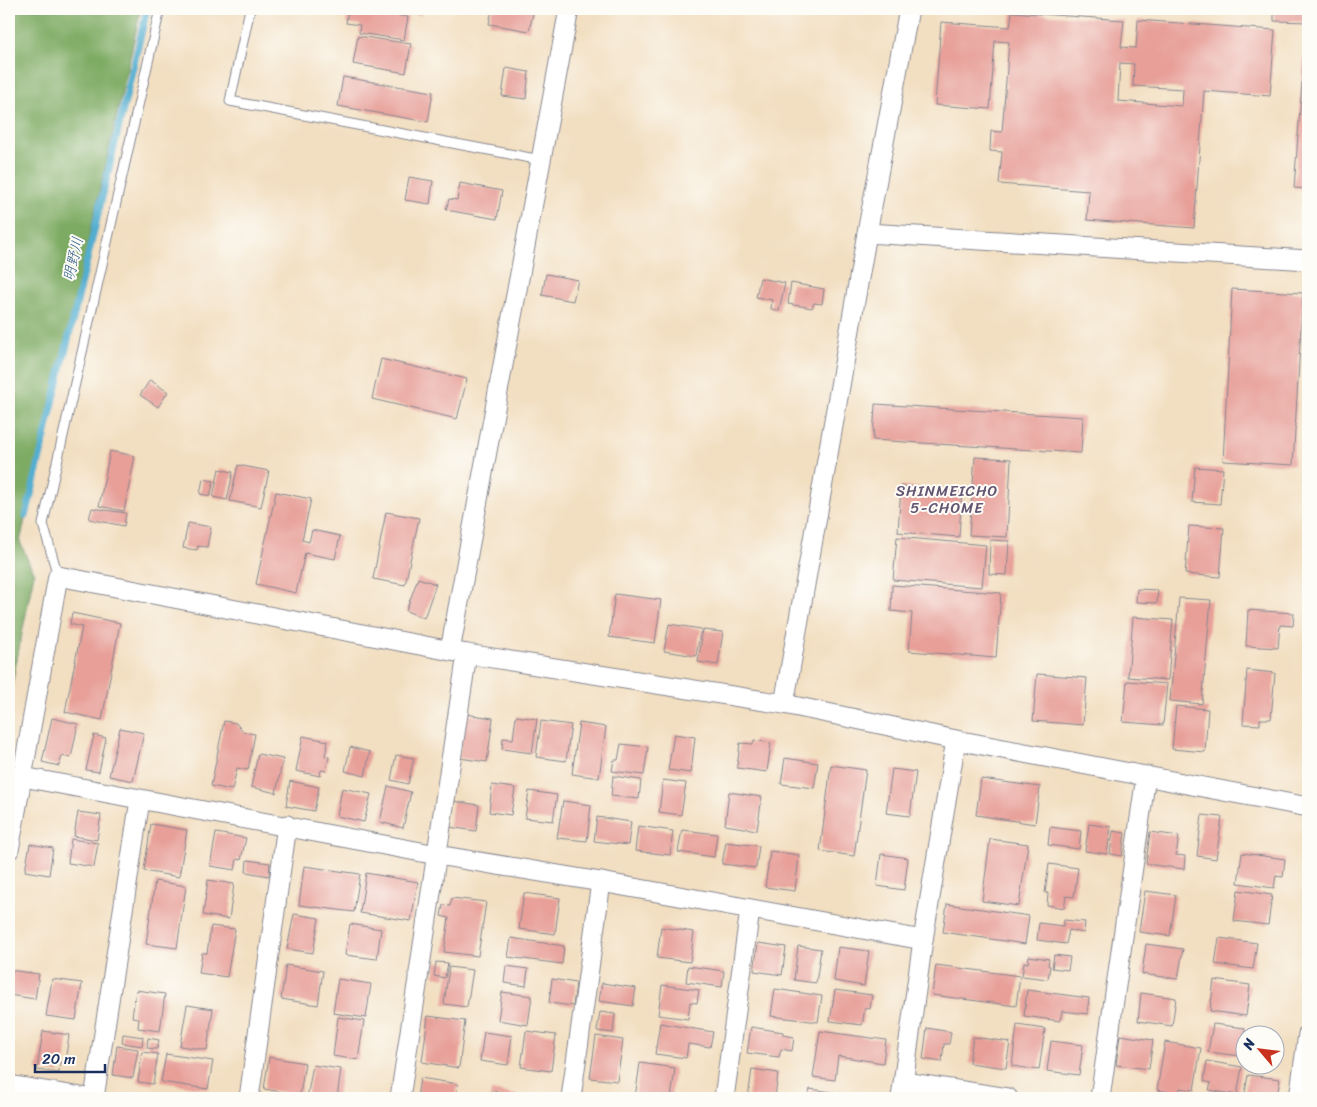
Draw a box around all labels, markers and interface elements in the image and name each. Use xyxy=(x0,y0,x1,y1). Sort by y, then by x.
water label: 明野川 xyxy=(55,234,91,284)
district label: SHINMEICHO 5-CHOME xyxy=(896,478,998,521)
north arrow xyxy=(1234,1024,1284,1074)
text: N xyxy=(1235,1034,1262,1055)
scale bar xyxy=(35,1042,105,1074)
text: 20 m xyxy=(42,1046,76,1072)

